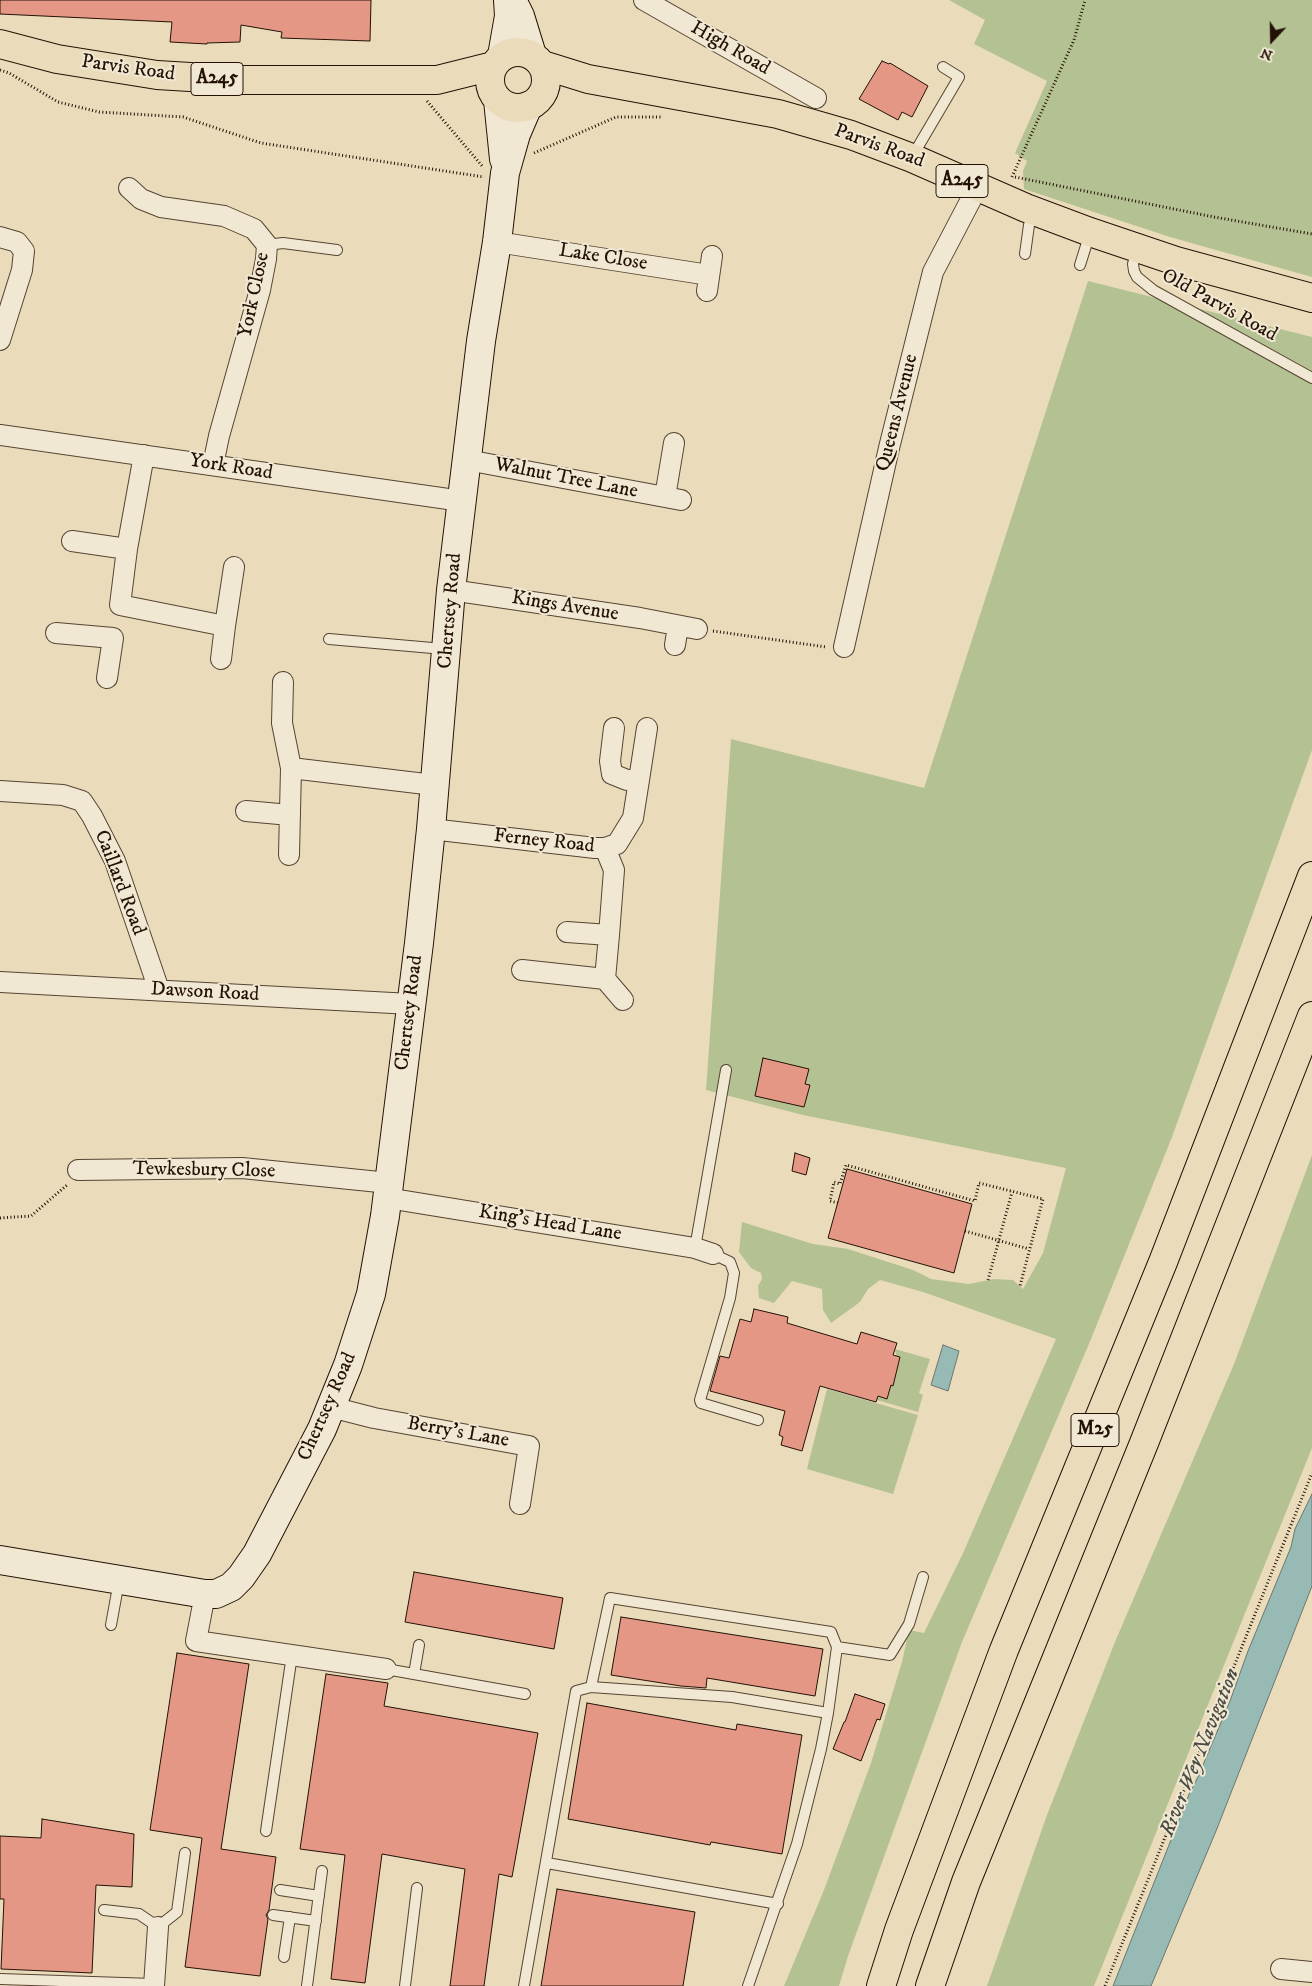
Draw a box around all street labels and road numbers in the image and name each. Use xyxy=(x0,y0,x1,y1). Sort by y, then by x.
street label: High Road xyxy=(686,17,774,81)
street label: Parvis Road xyxy=(80,51,176,87)
road number: A245 xyxy=(191,62,243,96)
street label: Parvis Road xyxy=(831,120,927,174)
road number: A245 xyxy=(936,165,988,198)
street label: Lake Close xyxy=(557,239,649,277)
street label: York Close xyxy=(234,250,276,340)
street label: Old Parvis Road xyxy=(1157,264,1281,348)
street label: Queens Avenue xyxy=(872,352,924,474)
street label: York Road xyxy=(188,450,274,486)
street label: Walnut Tree Lane xyxy=(492,453,640,505)
street label: Chertsey Road xyxy=(434,552,468,670)
street label: Kings Avenue xyxy=(510,587,620,627)
street label: Ferney Road xyxy=(492,825,596,859)
street label: Caillard Road xyxy=(88,827,150,939)
street label: Chertsey Road xyxy=(391,954,429,1072)
street label: Dawson Road xyxy=(150,978,260,1008)
street label: Tewkesbury Close xyxy=(132,1158,276,1184)
street label: King's Head Lane xyxy=(477,1201,623,1247)
street label: Chertsey Road xyxy=(293,1349,363,1465)
street label: Berry's Lane xyxy=(405,1412,511,1454)
road number: M25 xyxy=(1071,1414,1119,1446)

